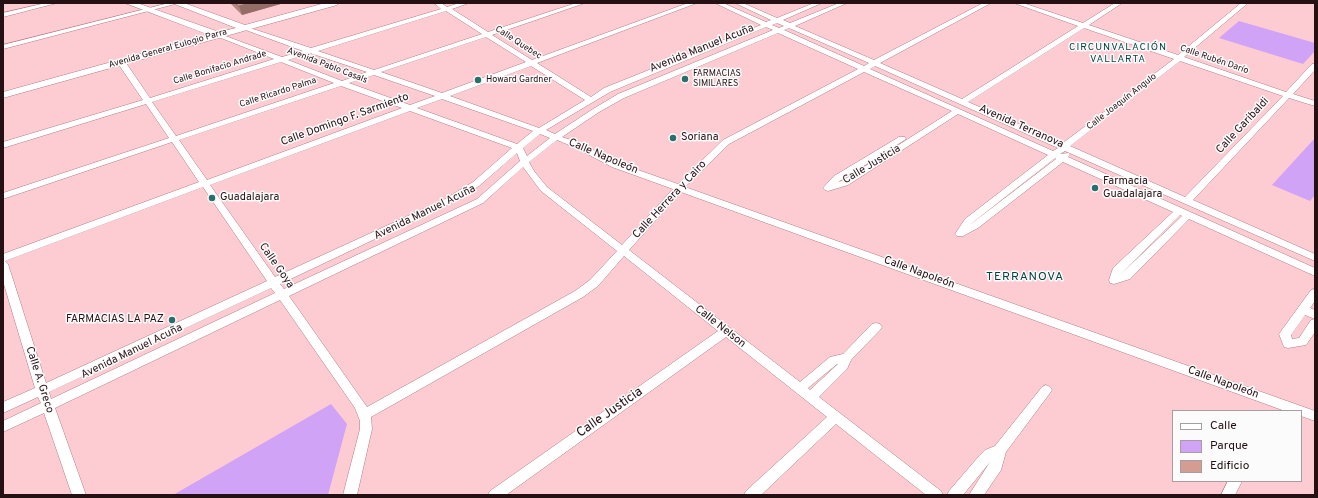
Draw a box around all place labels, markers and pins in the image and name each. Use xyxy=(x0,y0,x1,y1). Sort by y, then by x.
place label: FARMACIAS SIMILARES xyxy=(693,69,741,90)
marker: FARMACIAS SIMILARES xyxy=(680,74,690,84)
marker: Howard Gardner xyxy=(473,75,483,85)
place label: Howard Gardner xyxy=(486,75,552,85)
place label: Soriana xyxy=(681,131,718,145)
marker: Soriana xyxy=(668,133,678,143)
place label: Farmacia Guadalajara xyxy=(1103,175,1162,201)
marker: Farmacia Guadalajara xyxy=(1090,183,1100,193)
place label: Guadalajara xyxy=(220,191,279,205)
marker: Guadalajara xyxy=(207,193,217,203)
place label: FARMACIAS LA PAZ xyxy=(66,313,164,327)
marker: FARMACIAS LA PAZ xyxy=(167,315,177,325)

